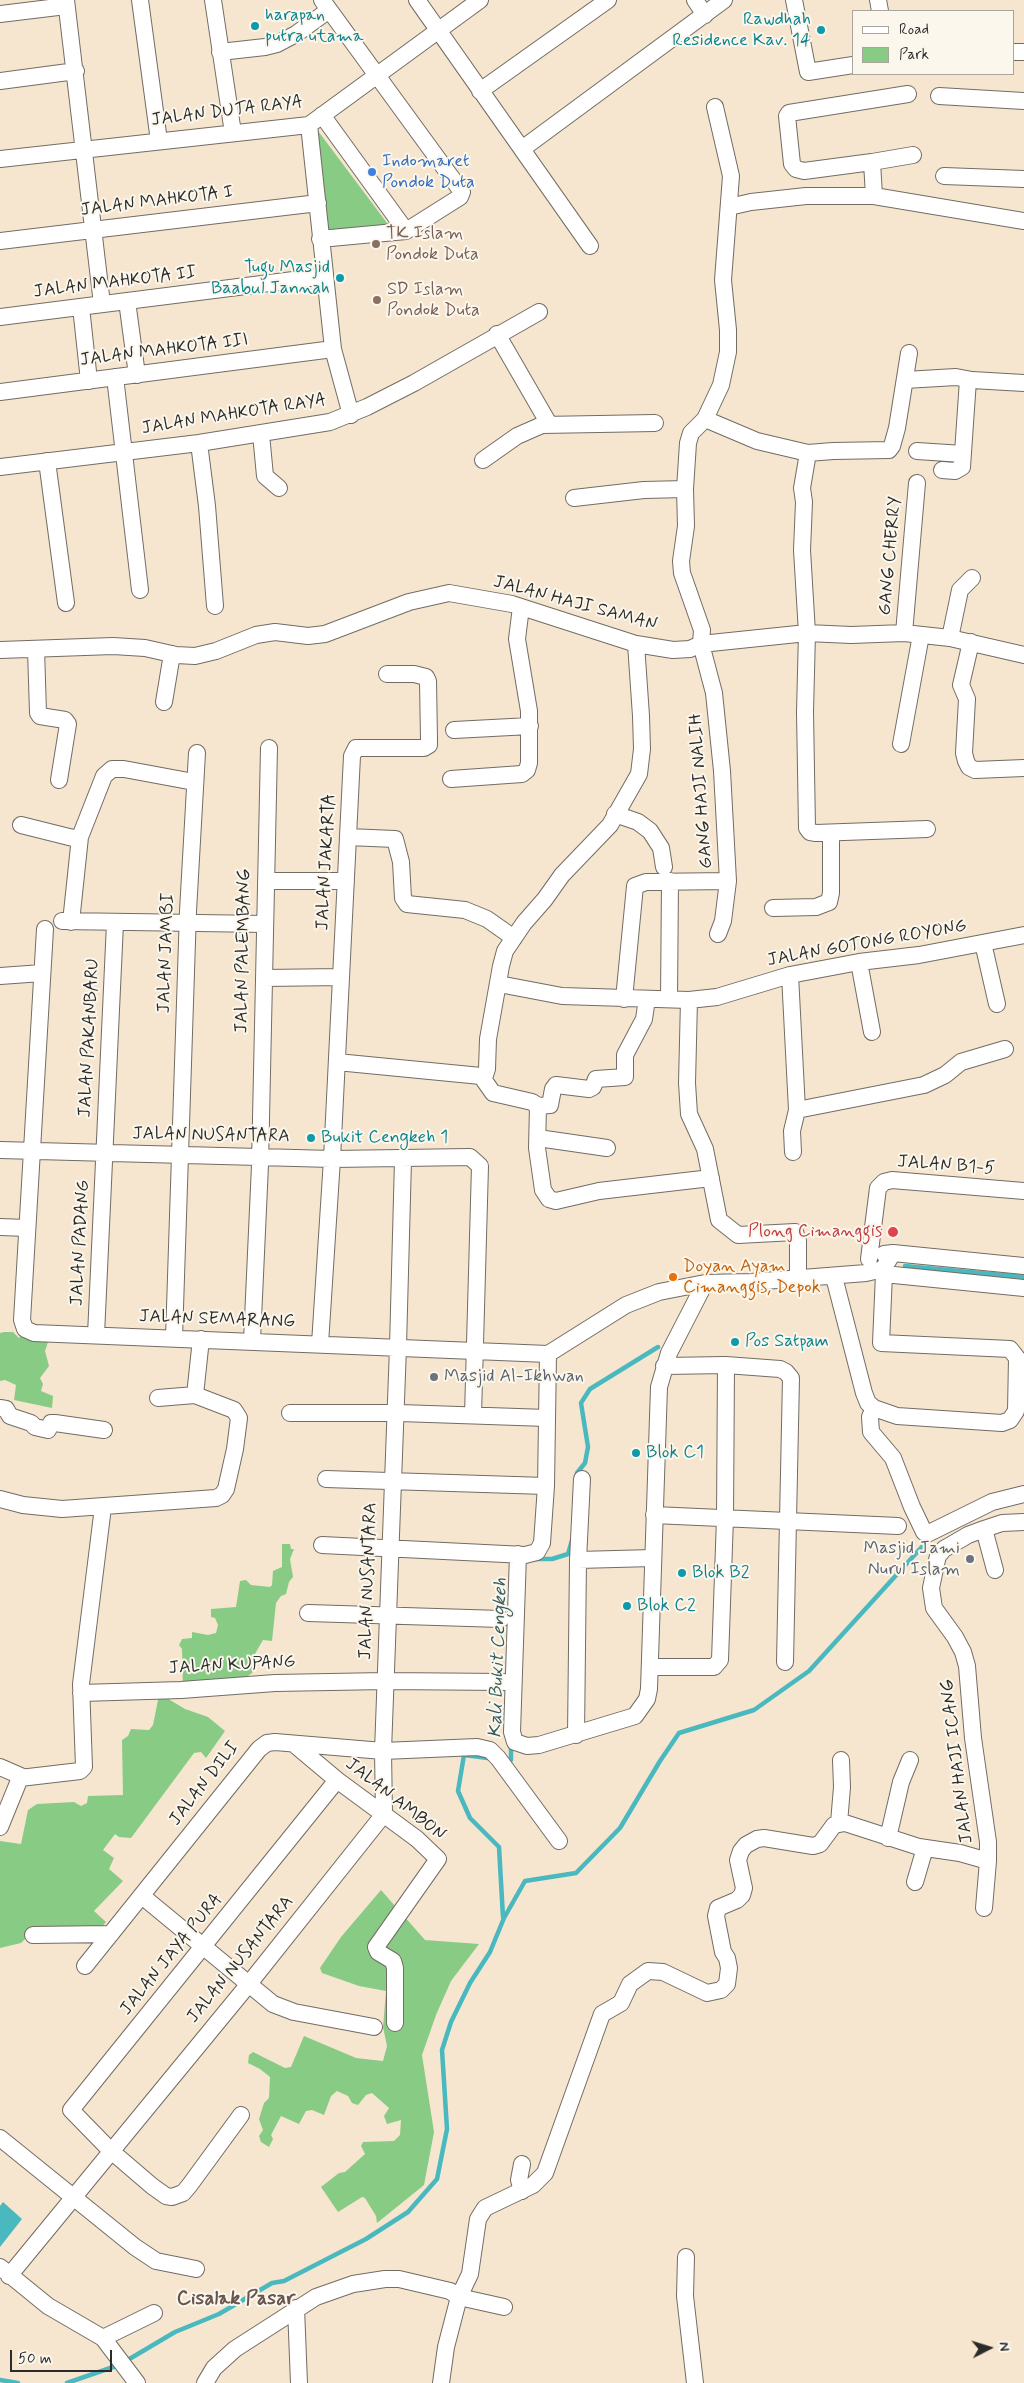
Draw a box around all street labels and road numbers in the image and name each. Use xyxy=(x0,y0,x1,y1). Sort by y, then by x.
street label: JALAN DUTA RAYA xyxy=(150,92,304,132)
street label: JALAN MAHKOTA I xyxy=(79,182,235,222)
street label: JALAN MAHKOTA II xyxy=(32,262,198,304)
street label: JALAN MAHKOTA III xyxy=(79,330,249,372)
street label: JALAN MAHKOTA RAYA xyxy=(140,390,328,440)
street label: GANG CHERRY xyxy=(875,496,907,616)
street label: JALAN HAJI SAMAN xyxy=(491,572,659,636)
street label: GANG HAJI NALIH xyxy=(686,713,718,869)
street label: JALAN JAKARTA xyxy=(313,793,341,931)
street label: JALAN PALEMBANG xyxy=(232,868,256,1034)
street label: JALAN JAMBI xyxy=(154,892,180,1014)
street label: JALAN GOTONG ROYONG xyxy=(766,916,968,972)
street label: JALAN PAKANBARU xyxy=(75,958,105,1118)
street label: JALAN NUSANTARA xyxy=(132,1124,290,1148)
street label: JALAN B1-5 xyxy=(896,1152,996,1180)
street label: JALAN PADANG xyxy=(67,1179,95,1307)
street label: JALAN SEMARANG xyxy=(139,1306,295,1334)
street label: JALAN NUSANTARA xyxy=(355,1502,383,1660)
street label: JALAN KUPANG xyxy=(168,1652,296,1680)
street label: JALAN HAJI ICANG xyxy=(937,1677,979,1845)
street label: JALAN DILI xyxy=(165,1738,245,1830)
street label: JALAN AMBON xyxy=(341,1754,449,1846)
street label: JALAN JAYA PURA xyxy=(116,1890,228,2020)
street label: JALAN NUSANTARA xyxy=(183,1892,299,2028)

